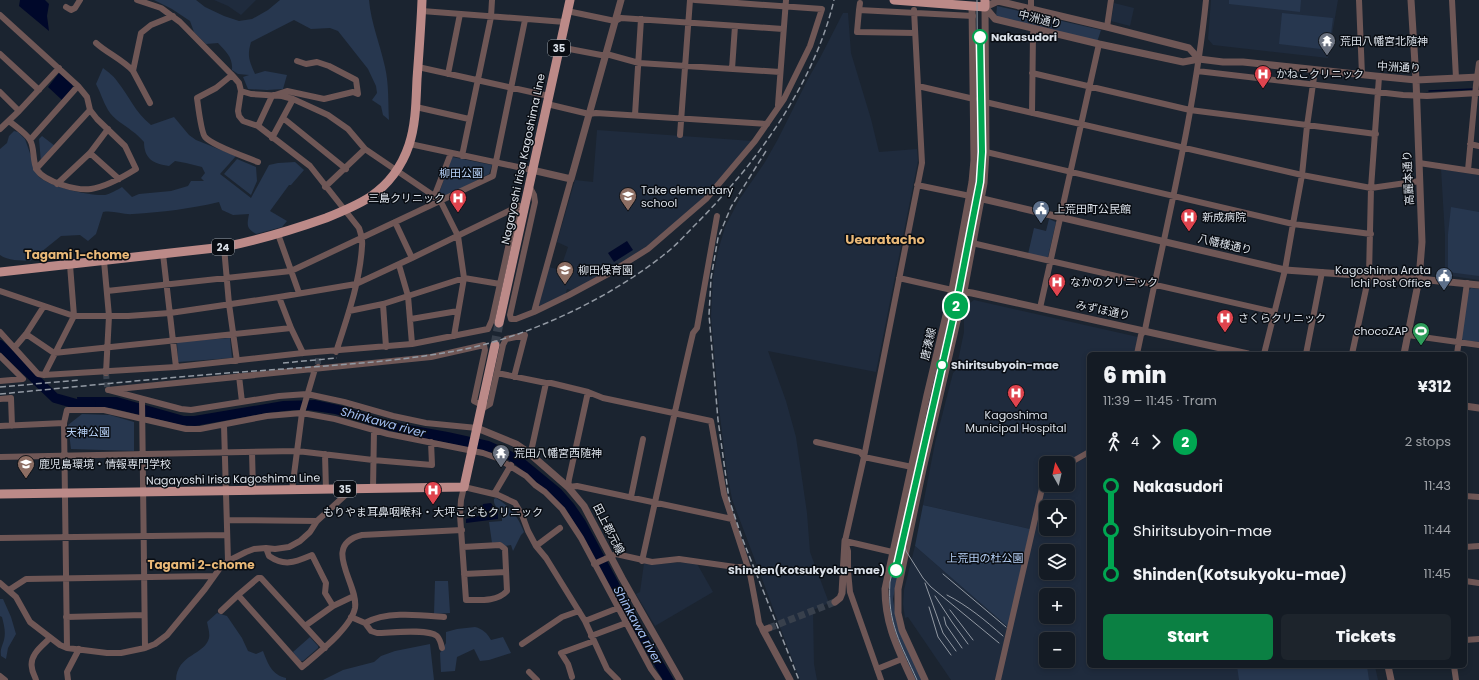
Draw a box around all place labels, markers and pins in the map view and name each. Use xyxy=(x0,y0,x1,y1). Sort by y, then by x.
marker: Nakasudori xyxy=(972,29,988,45)
place label: Nakasudori xyxy=(991,29,1057,45)
temple icon: 荒田八幡宮北随神 xyxy=(1317,31,1337,56)
place label: 荒田八幡宮北随神 xyxy=(1340,33,1428,49)
hospital icon: かねこクリニック xyxy=(1253,64,1273,89)
place label: かねこクリニック xyxy=(1276,66,1364,82)
place label: Take elementary school xyxy=(641,182,734,211)
school or university icon: Take elementary school xyxy=(618,186,638,211)
hospital icon: 三島クリニック xyxy=(448,188,468,213)
place label: 三島クリニック xyxy=(368,190,445,206)
public building icon: 上荒田町公民館 xyxy=(1031,199,1051,224)
place label: 上荒田町公民館 xyxy=(1054,201,1131,217)
hospital icon: 新成病院 xyxy=(1179,207,1199,232)
place label: 新成病院 xyxy=(1202,209,1246,225)
school or university icon: 柳田保育園 xyxy=(555,260,575,285)
place label: 柳田保育園 xyxy=(578,262,633,278)
place label: Kagoshima Arata Ichi Post Office xyxy=(1335,262,1431,291)
public building icon: Kagoshima Arata Ichi Post Office xyxy=(1434,266,1454,291)
hospital icon: なかのクリニック xyxy=(1047,272,1067,297)
place label: なかのクリニック xyxy=(1070,274,1158,290)
hospital icon: さくらクリニック xyxy=(1215,308,1235,333)
place label: さくらクリニック xyxy=(1238,310,1326,326)
sports icon: chocoZAP xyxy=(1411,321,1431,346)
place label: chocoZAP xyxy=(1354,323,1408,339)
place label: Shiritsubyoin-mae xyxy=(951,357,1059,373)
marker: Shiritsubyoin-mae xyxy=(936,359,948,371)
hospital icon: Kagoshima Municipal Hospital xyxy=(1006,383,1026,408)
place label: Kagoshima Municipal Hospital xyxy=(966,407,1066,436)
temple icon: 荒田八幡宮西随神 xyxy=(491,443,511,468)
place label: 荒田八幡宮西随神 xyxy=(514,445,602,461)
school or university icon: 鹿児島環境・情報専門学校 xyxy=(16,454,36,479)
place label: 鹿児島環境・情報専門学校 xyxy=(39,456,171,472)
hospital icon: もりやま耳鼻咽喉科・大坪こどもクリニック xyxy=(423,480,443,505)
place label: もりやま耳鼻咽喉科・大坪こどもクリニック xyxy=(323,504,543,520)
place label: Shinden(Kotsukyoku-mae) xyxy=(728,562,885,578)
marker: Shinden(Kotsukyoku-mae) xyxy=(888,562,904,578)

